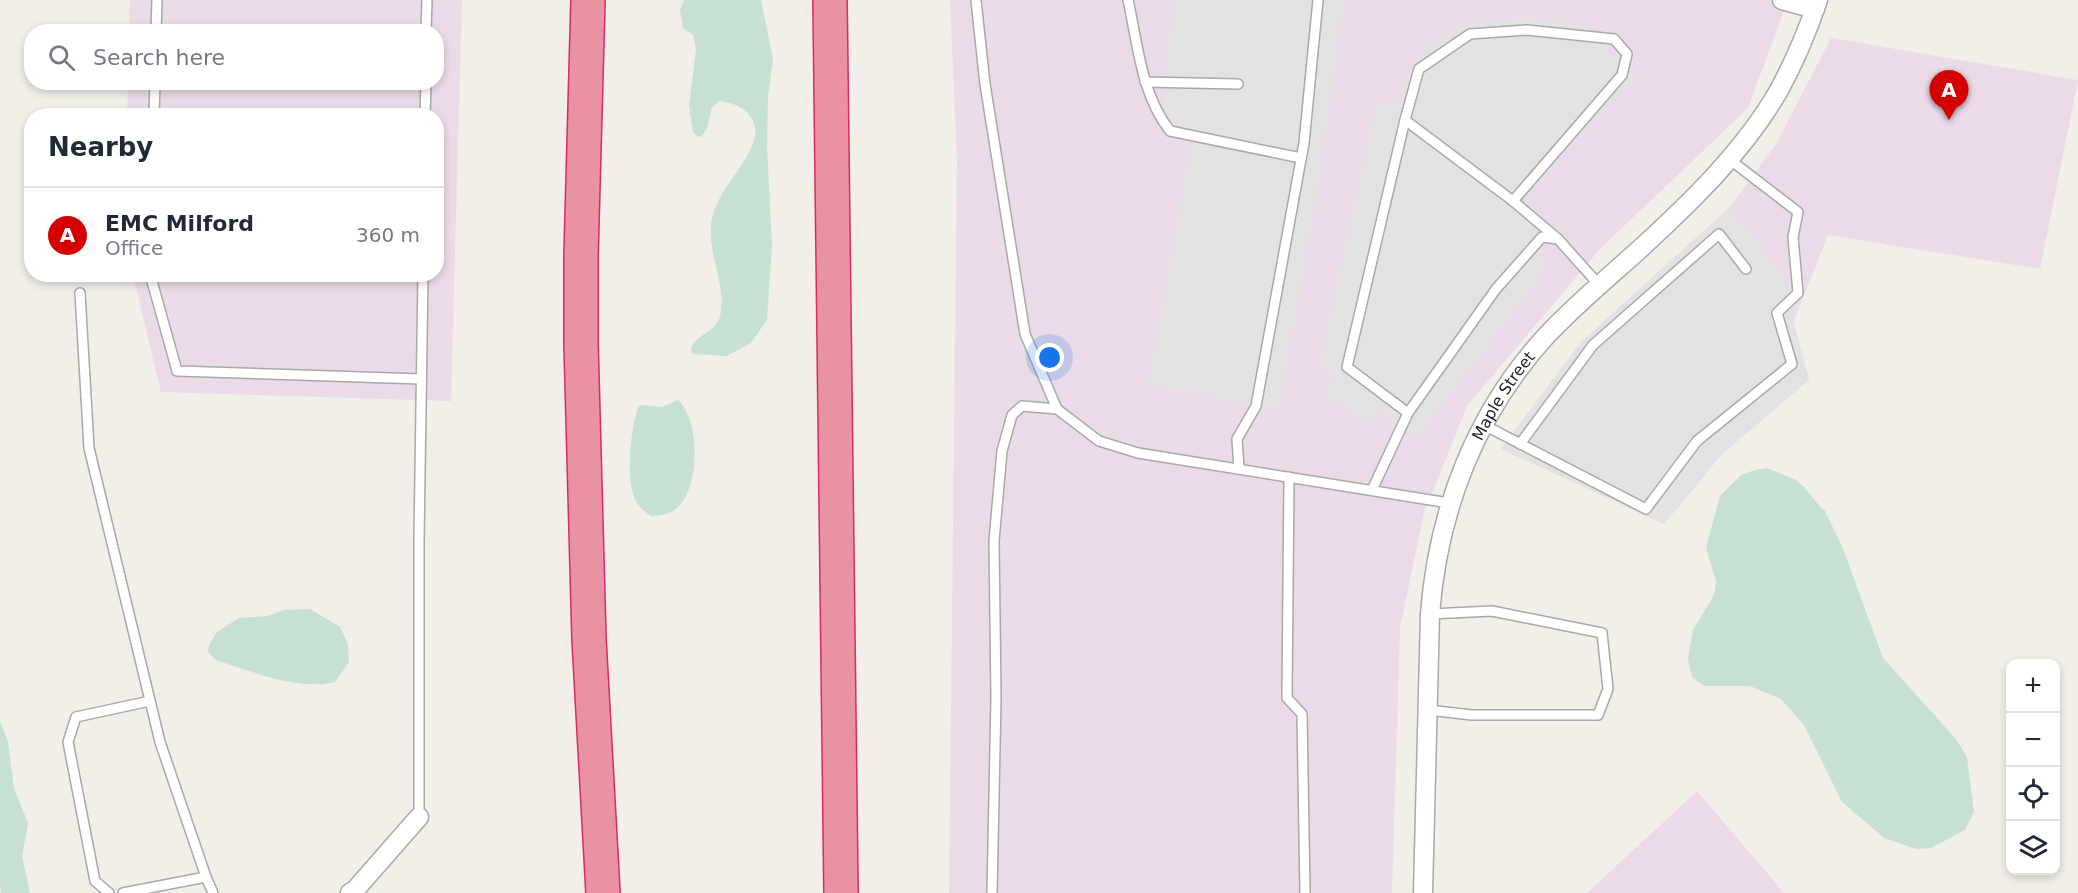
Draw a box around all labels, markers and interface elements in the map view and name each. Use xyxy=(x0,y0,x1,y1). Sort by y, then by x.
search box xyxy=(24,24,444,90)
icon: search xyxy=(45,41,78,74)
text: Search here xyxy=(93,45,225,70)
pin: A xyxy=(1930,70,1968,120)
text: Nearby xyxy=(48,132,153,162)
text: EMC Milford xyxy=(105,211,254,236)
text: A xyxy=(60,223,75,247)
text: 360 m xyxy=(356,223,420,247)
text: Office xyxy=(105,236,163,260)
your location xyxy=(1035,343,1064,372)
street label: Maple Street xyxy=(1468,348,1539,443)
map controls xyxy=(2006,659,2060,875)
button: + xyxy=(2006,659,2060,713)
button: − xyxy=(2006,713,2060,767)
button: locate xyxy=(2006,767,2060,821)
button: layers xyxy=(2006,821,2060,875)

